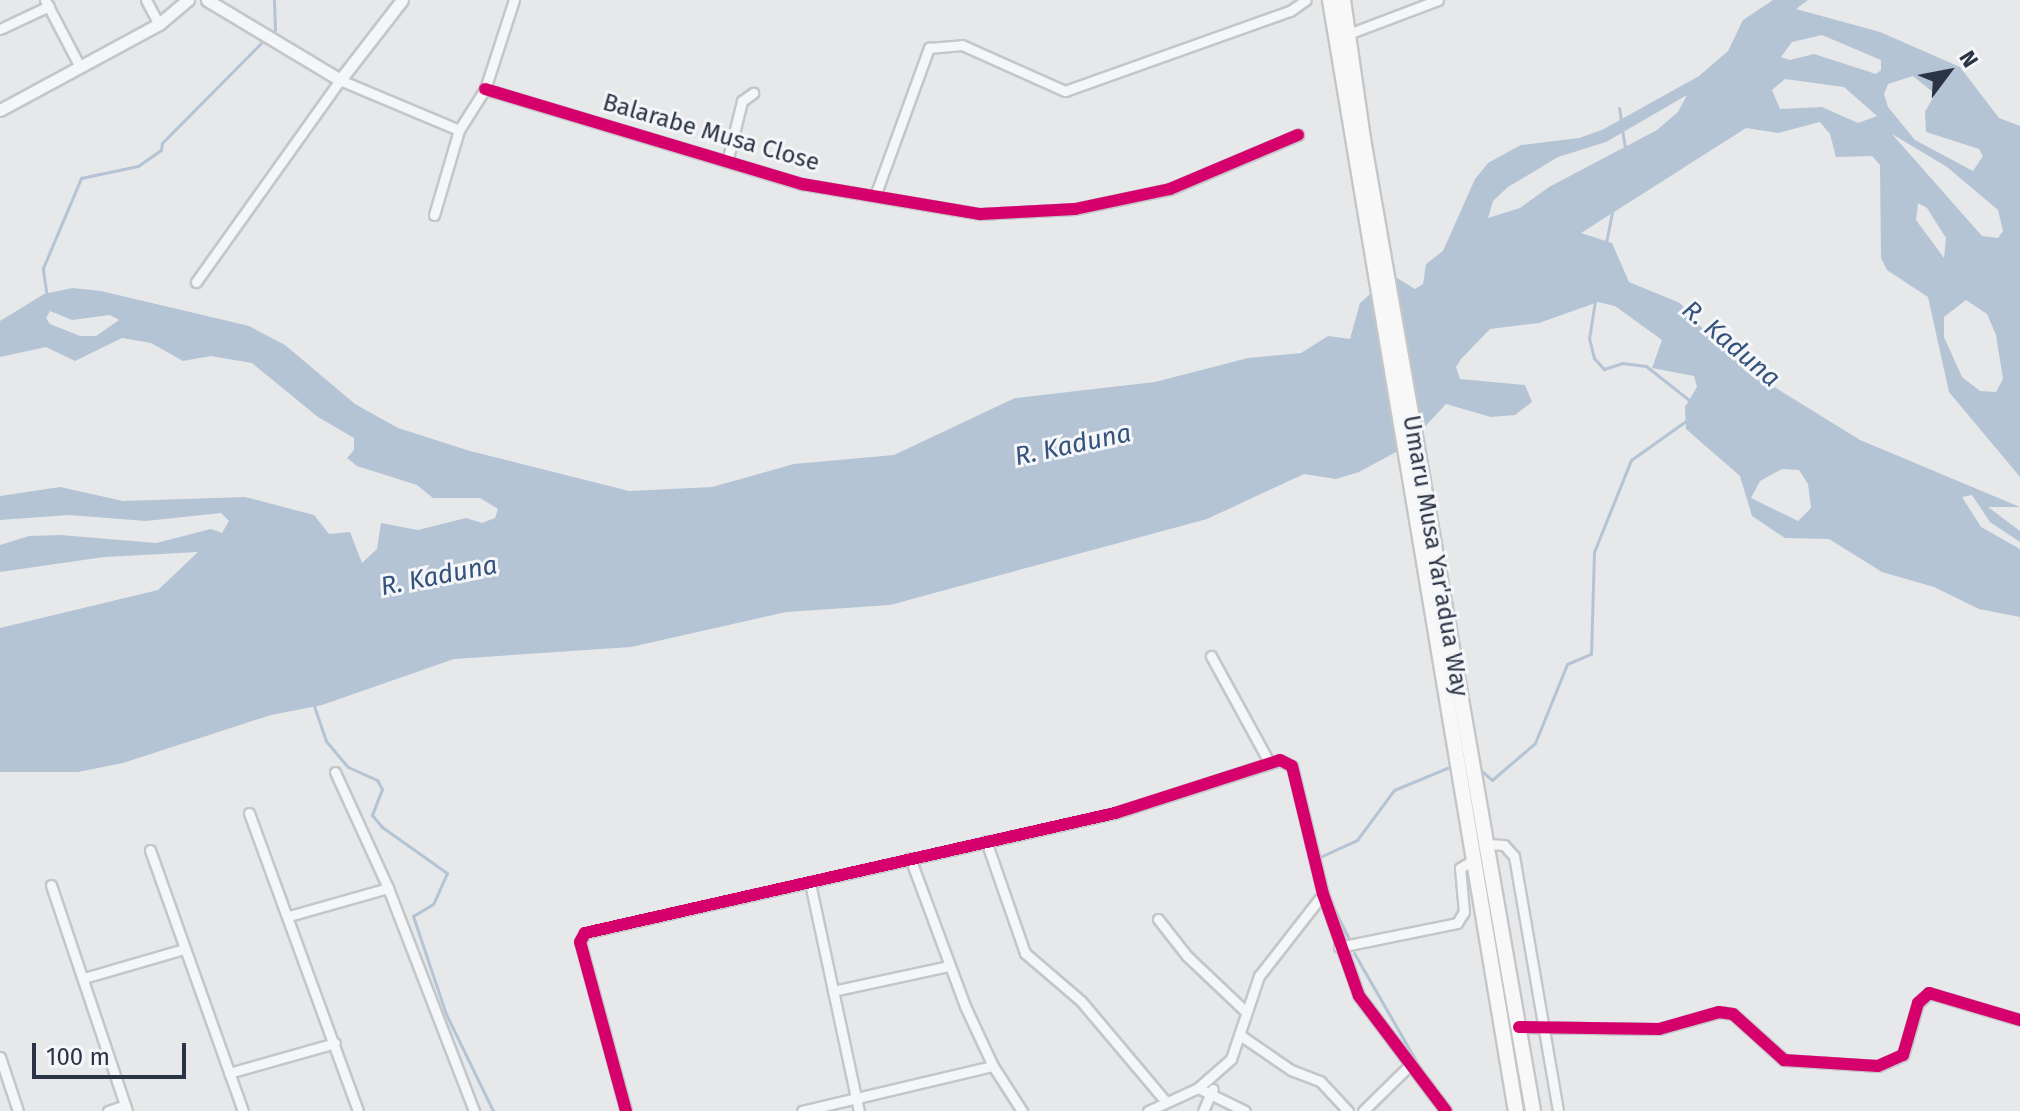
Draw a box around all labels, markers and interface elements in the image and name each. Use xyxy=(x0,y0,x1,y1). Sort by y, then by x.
north arrow xyxy=(1908,32,1988,112)
text: N xyxy=(1953,46,1984,72)
street label: Balarabe Musa Close xyxy=(599,88,823,178)
water label: R. Kaduna xyxy=(1676,294,1786,394)
street label: Umaru Musa Yar'adua Way xyxy=(1396,413,1474,699)
water label: R. Kaduna xyxy=(1012,417,1134,473)
water label: R. Kaduna xyxy=(378,549,500,603)
scale bar xyxy=(36,1027,190,1077)
text: 100 m xyxy=(46,1043,110,1071)

